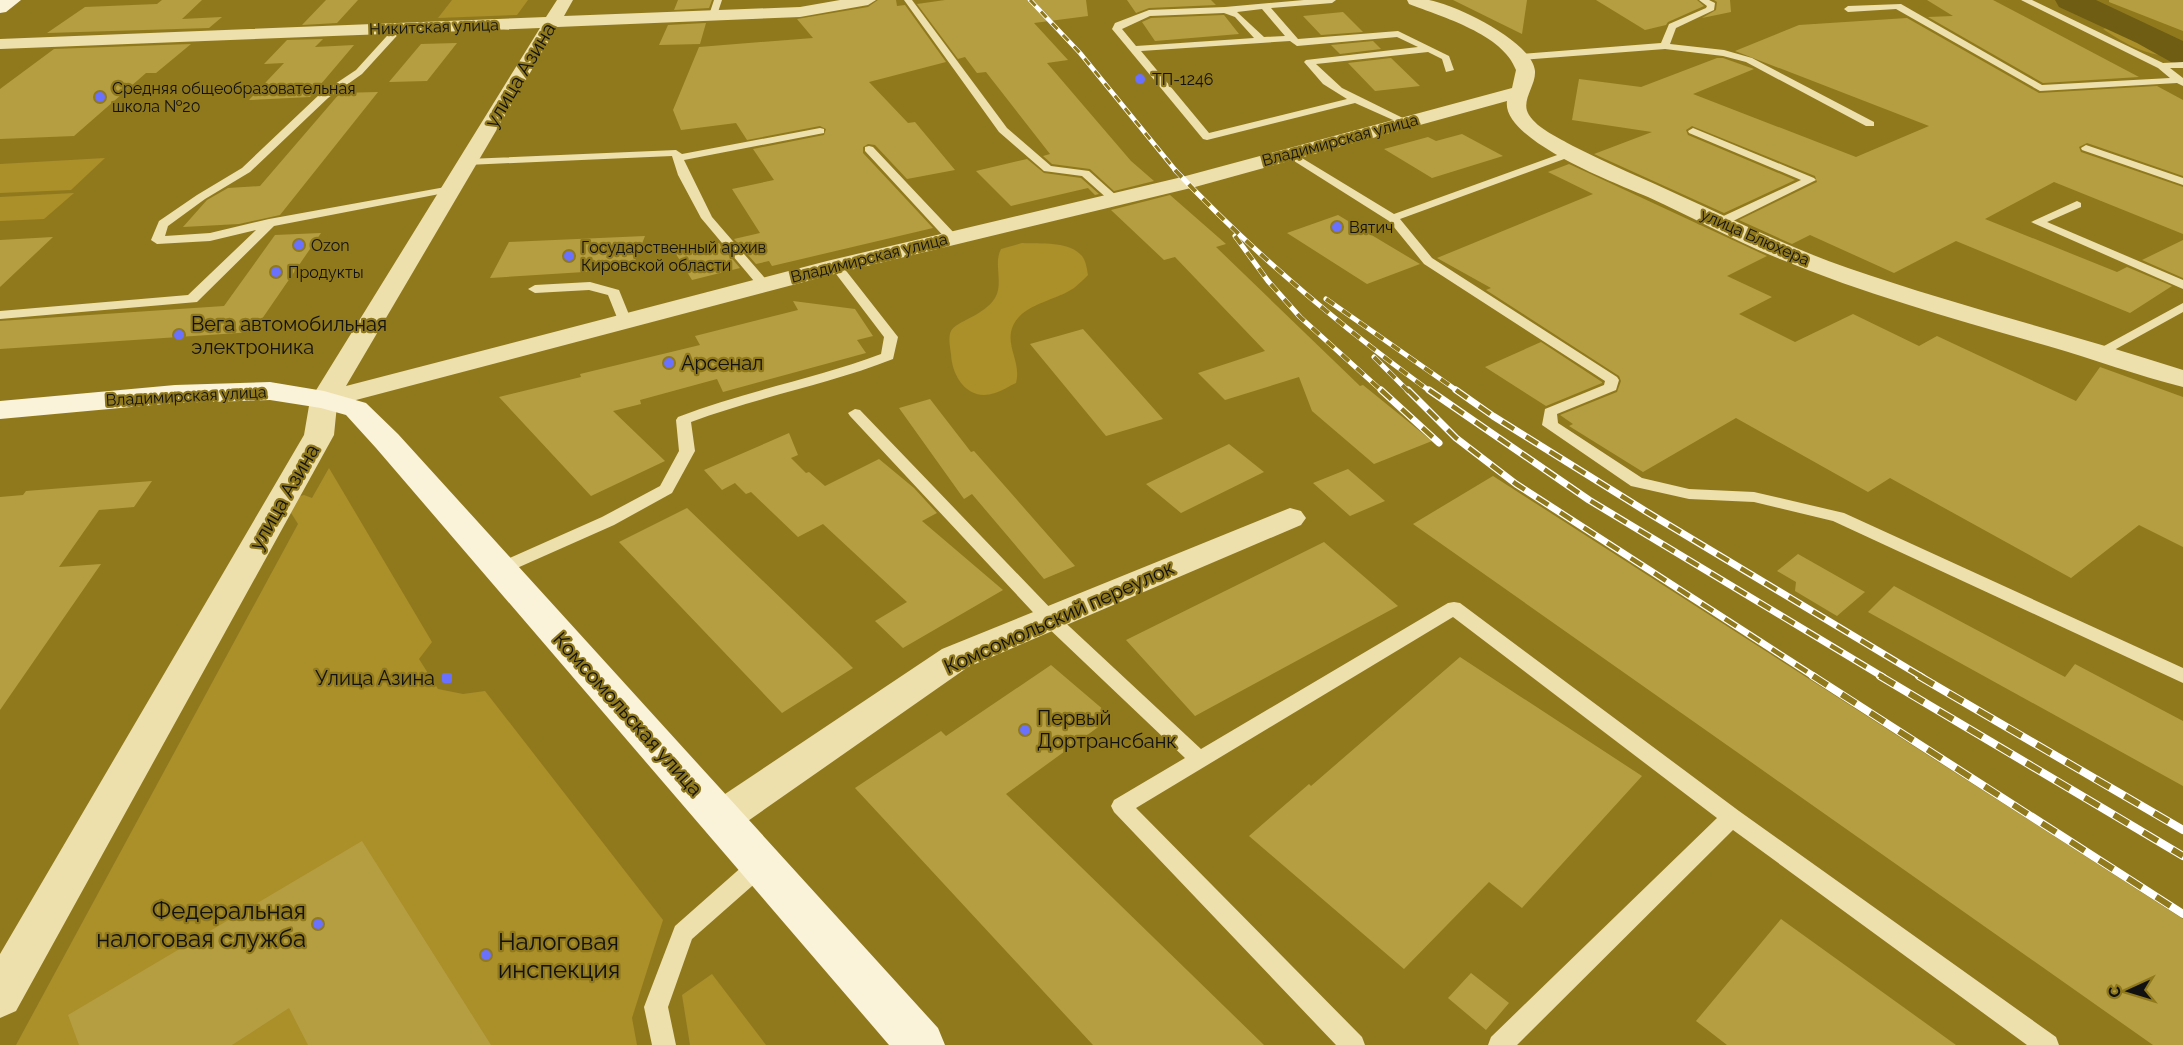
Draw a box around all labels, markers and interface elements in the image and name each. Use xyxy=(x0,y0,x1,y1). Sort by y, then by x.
street label: Никитская улица xyxy=(369,15,499,39)
street label: улица Азина xyxy=(479,18,561,132)
place label: ТП-1246 xyxy=(1152,70,1213,89)
marker: ТП-1246 xyxy=(1133,72,1147,86)
place label: Средняя общеобразовательная школа №20 xyxy=(112,79,355,116)
marker: Средняя общеобразовательная школа №20 xyxy=(93,90,107,104)
street label: Владимирская улица xyxy=(1260,110,1420,170)
street label: улица Блюхера xyxy=(1698,204,1812,270)
place label: Вятич xyxy=(1349,218,1393,237)
marker: Вятич xyxy=(1330,220,1344,234)
street label: Владимирская улица xyxy=(789,229,949,287)
place label: Ozon xyxy=(311,236,350,255)
marker: Ozon xyxy=(292,238,306,252)
place label: Государственный архив Кировской области xyxy=(581,238,766,275)
marker: Государственный архив Кировской области xyxy=(562,249,576,263)
place label: Продукты xyxy=(288,263,364,282)
marker: Продукты xyxy=(269,265,283,279)
place label: Вега автомобильная электроника xyxy=(191,312,387,359)
marker: Вега автомобильная электроника xyxy=(172,328,186,342)
place label: Арсенал xyxy=(681,351,763,375)
marker: Арсенал xyxy=(662,356,676,370)
street label: Владимирская улица xyxy=(105,382,267,410)
street label: улица Азина xyxy=(244,440,324,554)
street label: Комсомольский переулок xyxy=(940,555,1178,679)
street label: Комсомольская улица xyxy=(548,627,708,801)
place label: Улица Азина xyxy=(315,666,435,690)
marker: Улица Азина xyxy=(440,671,454,685)
place label: Первый Дортрансбанк xyxy=(1037,706,1177,753)
marker: Первый Дортрансбанк xyxy=(1018,723,1032,737)
place label: Федеральная налоговая служба xyxy=(96,896,306,953)
marker: Федеральная налоговая служба xyxy=(311,917,325,931)
place label: Налоговая инспекция xyxy=(498,927,620,984)
marker: Налоговая инспекция xyxy=(479,948,493,962)
north arrow xyxy=(2099,961,2159,1021)
text: С xyxy=(2105,986,2124,998)

